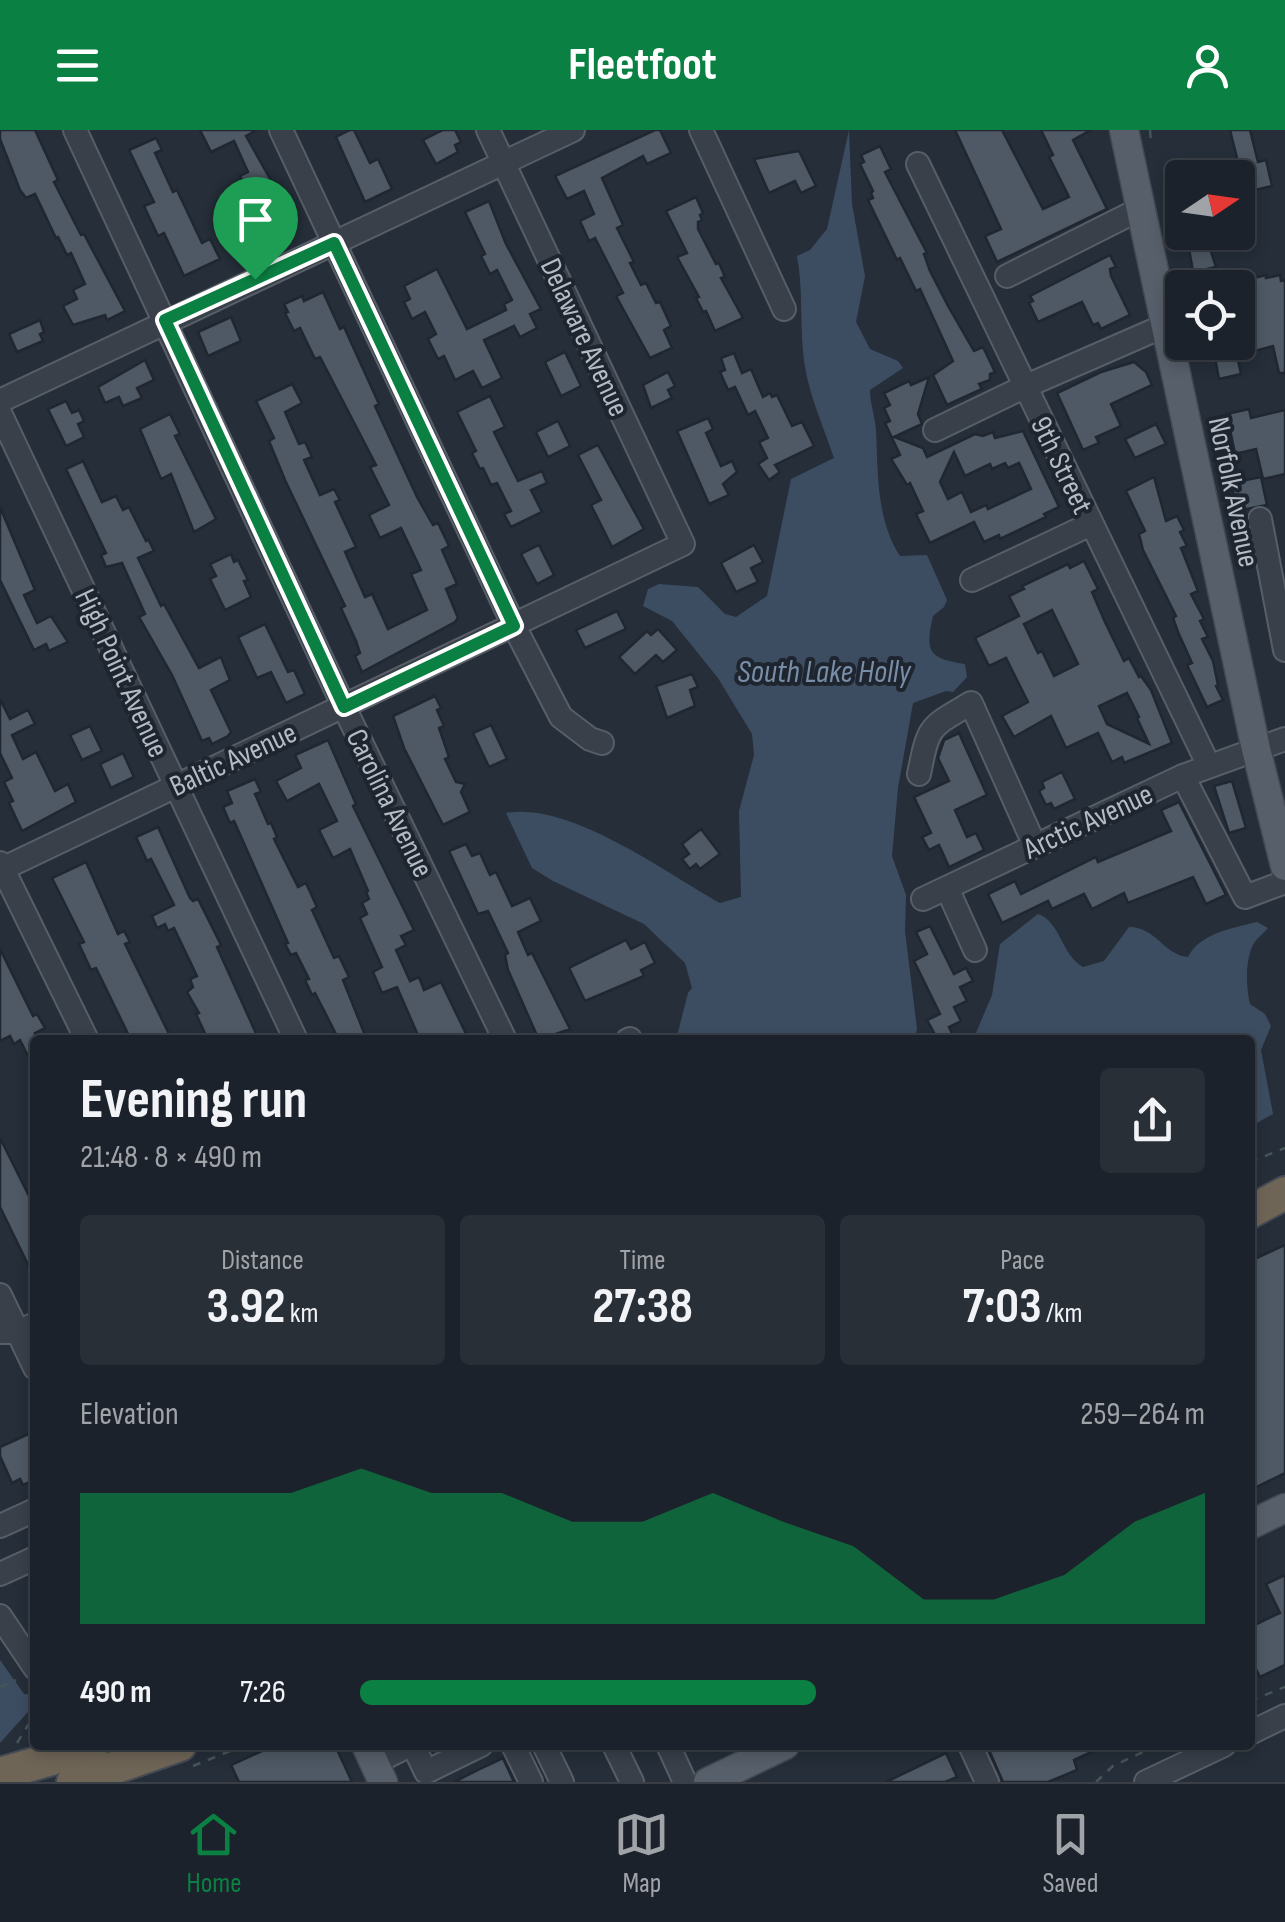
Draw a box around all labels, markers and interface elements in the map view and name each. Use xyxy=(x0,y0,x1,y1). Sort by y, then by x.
icon: menu xyxy=(50,38,105,93)
text: Fleetfoot xyxy=(568,38,717,93)
icon: person xyxy=(1180,38,1235,93)
north arrow xyxy=(1165,160,1255,250)
map controls xyxy=(1165,160,1255,360)
pin xyxy=(213,177,298,280)
icon: arrive xyxy=(228,192,283,247)
street label: Delaware Avenue xyxy=(532,253,636,422)
button: locate xyxy=(1165,270,1255,360)
street label: 9th Street xyxy=(1022,411,1100,520)
street label: Norfolk Avenue xyxy=(1200,414,1266,570)
street label: High Point Avenue xyxy=(66,584,176,763)
water label: South Lake Holly xyxy=(737,653,912,692)
street label: Baltic Avenue xyxy=(164,715,302,805)
street label: Carolina Avenue xyxy=(338,723,440,883)
street label: Arctic Avenue xyxy=(1017,776,1159,868)
text: Evening run xyxy=(80,1067,307,1134)
button: share xyxy=(1100,1068,1205,1173)
text: 21:48 · 8 × 490 m xyxy=(80,1138,262,1177)
text: Distance xyxy=(221,1244,304,1277)
text: Time xyxy=(620,1244,665,1277)
text: Pace xyxy=(1000,1244,1045,1277)
text: 3.92 xyxy=(207,1277,285,1337)
text: 27:38 xyxy=(592,1277,693,1337)
text: 7:03 xyxy=(963,1277,1042,1337)
text: km xyxy=(285,1297,318,1330)
text: /km xyxy=(1042,1297,1082,1330)
text: Elevation xyxy=(80,1395,179,1434)
text: 259–264 m xyxy=(1080,1395,1205,1434)
text: 490 m xyxy=(80,1673,152,1712)
text: 7:26 xyxy=(240,1673,286,1712)
tab: Home xyxy=(186,1807,242,1900)
tab: Map xyxy=(614,1807,669,1900)
tab: Saved xyxy=(1042,1807,1099,1900)

